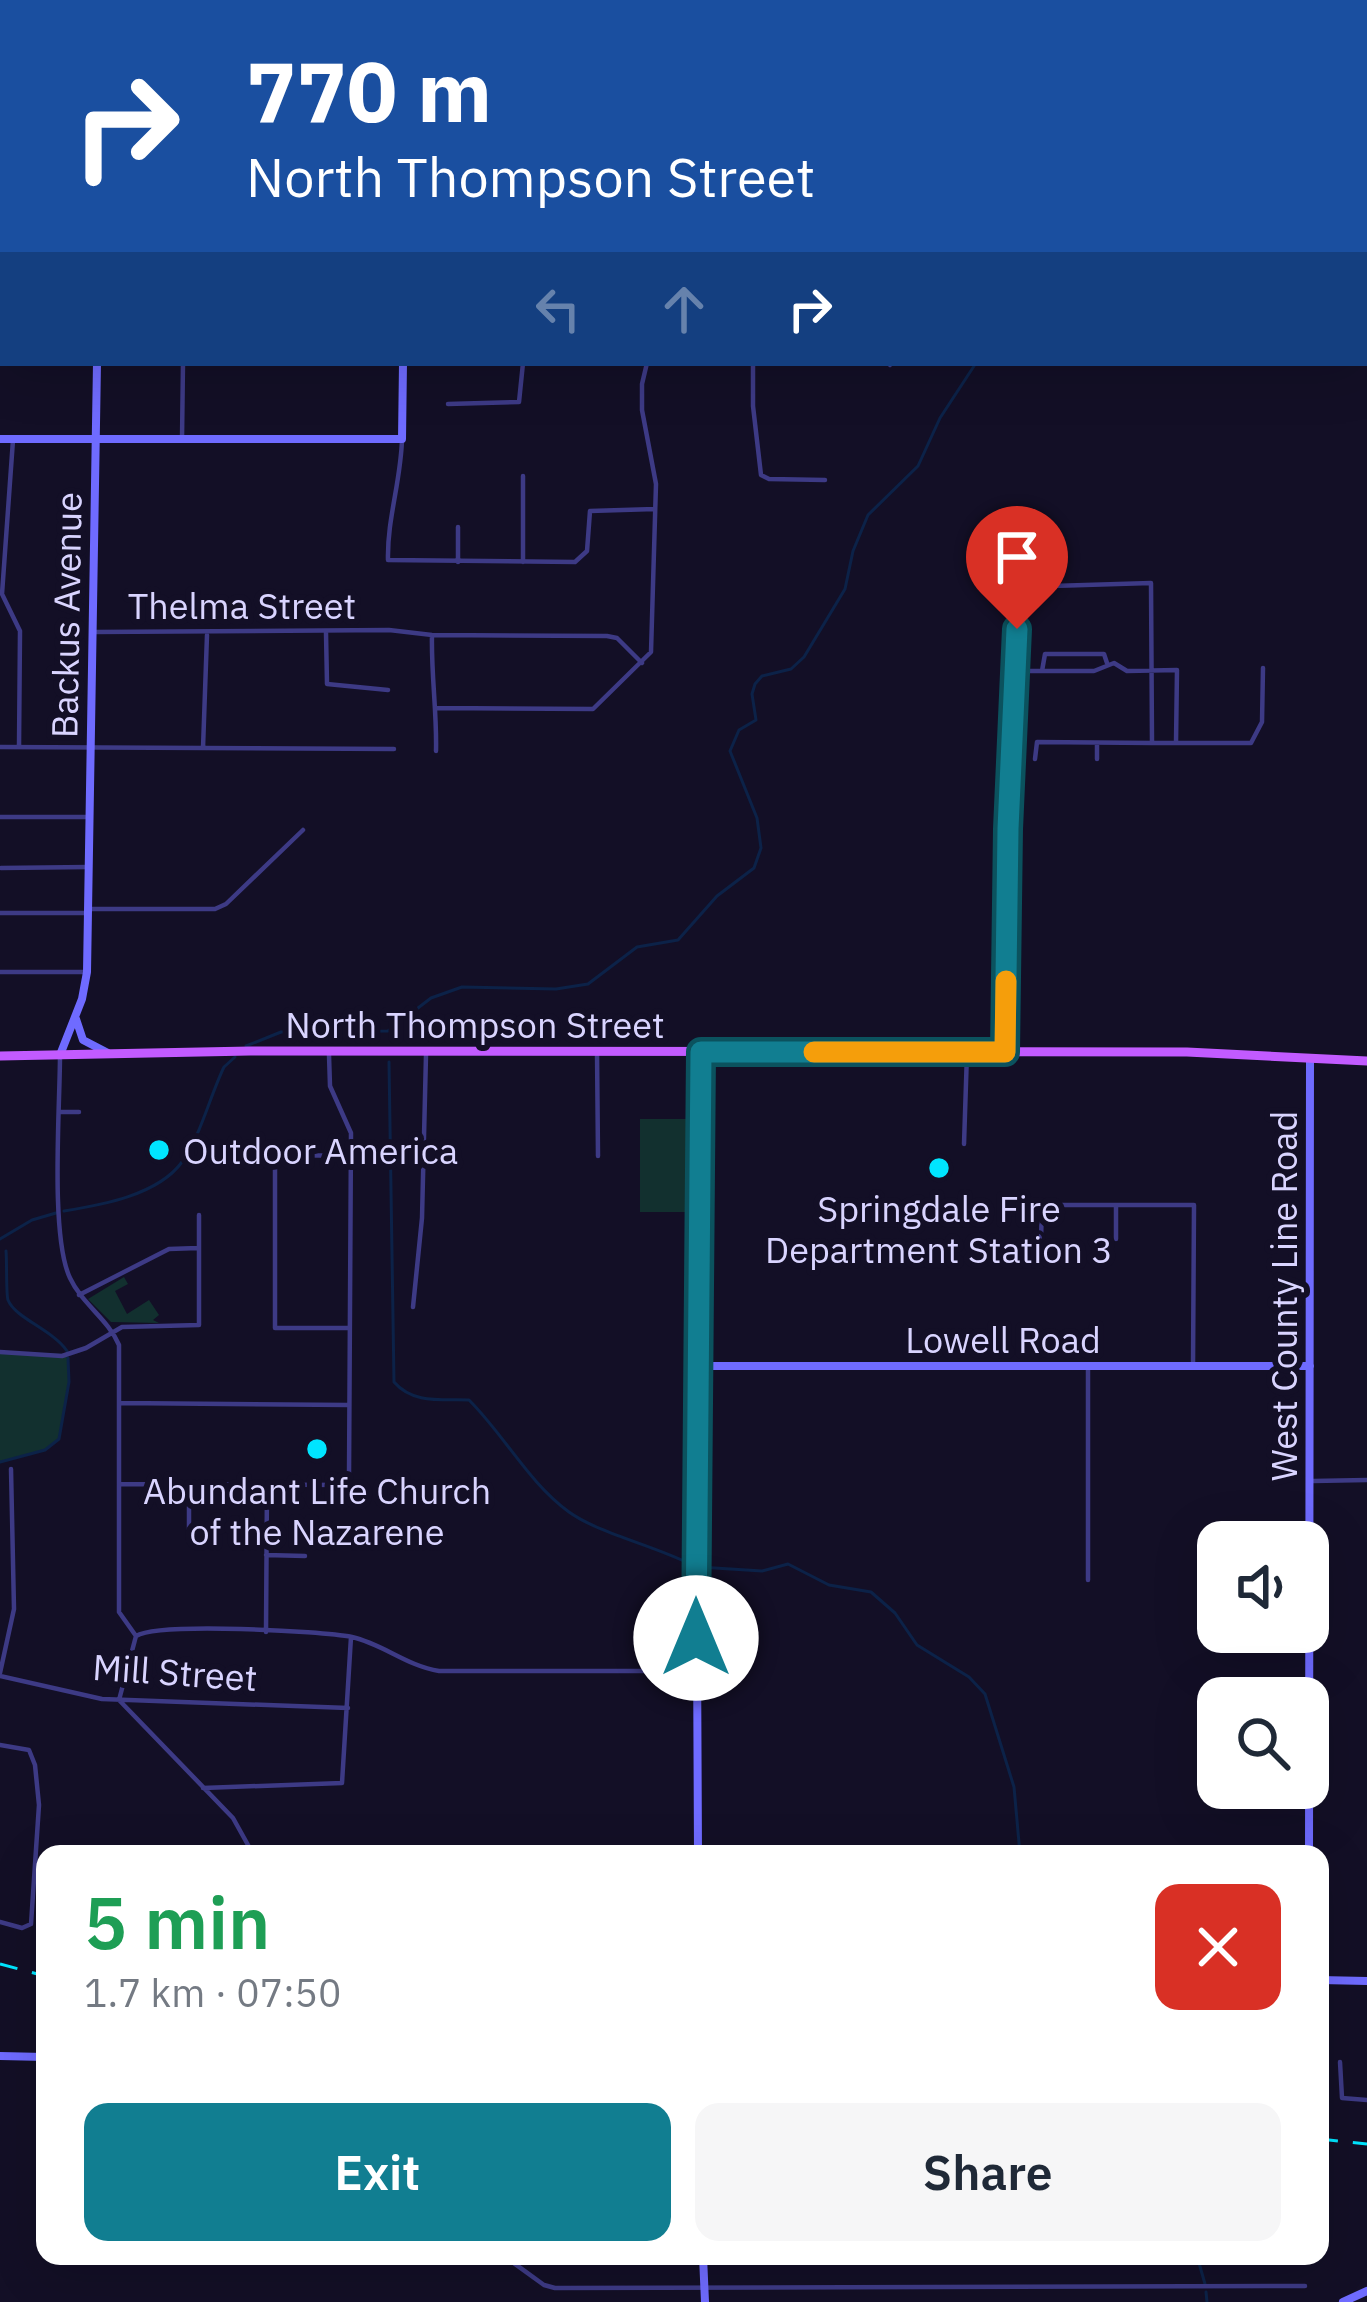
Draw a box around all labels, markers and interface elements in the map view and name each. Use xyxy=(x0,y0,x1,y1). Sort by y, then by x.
text: 770 m xyxy=(246,36,492,145)
icon: right xyxy=(48,48,204,204)
text: North Thompson Street xyxy=(246,142,815,212)
icon: left xyxy=(525,276,591,342)
icon: ahead xyxy=(651,276,717,342)
icon: right xyxy=(777,276,843,342)
street label: Backus Avenue xyxy=(40,492,92,738)
pin xyxy=(966,506,1068,629)
icon: arrive xyxy=(984,524,1050,590)
street label: Thelma Street xyxy=(128,582,356,629)
street label: North Thompson Street xyxy=(285,1001,665,1048)
street label: West County Line Road xyxy=(1260,1111,1307,1481)
place label: Outdoor America xyxy=(183,1127,458,1174)
marker: Outdoor America xyxy=(146,1137,172,1163)
marker: Springdale Fire Department Station 3 xyxy=(926,1155,952,1181)
place label: Springdale Fire Department Station 3 xyxy=(765,1185,1113,1273)
street label: Lowell Road xyxy=(905,1316,1101,1363)
marker: Abundant Life Church of the Nazarene xyxy=(304,1436,330,1462)
place label: Abundant Life Church of the Nazarene xyxy=(143,1467,491,1555)
map controls xyxy=(1197,1521,1329,1809)
button: sound xyxy=(1197,1521,1329,1653)
position arrow xyxy=(633,1575,759,1701)
street label: Mill Street xyxy=(91,1643,259,1701)
button: search xyxy=(1197,1677,1329,1809)
text: 5 min xyxy=(84,1875,270,1969)
button: close xyxy=(1155,1884,1281,2010)
text: 1.7 km · 07:50 xyxy=(84,1967,341,2018)
button: Exit xyxy=(84,2103,671,2241)
button: Share xyxy=(695,2103,1281,2241)

